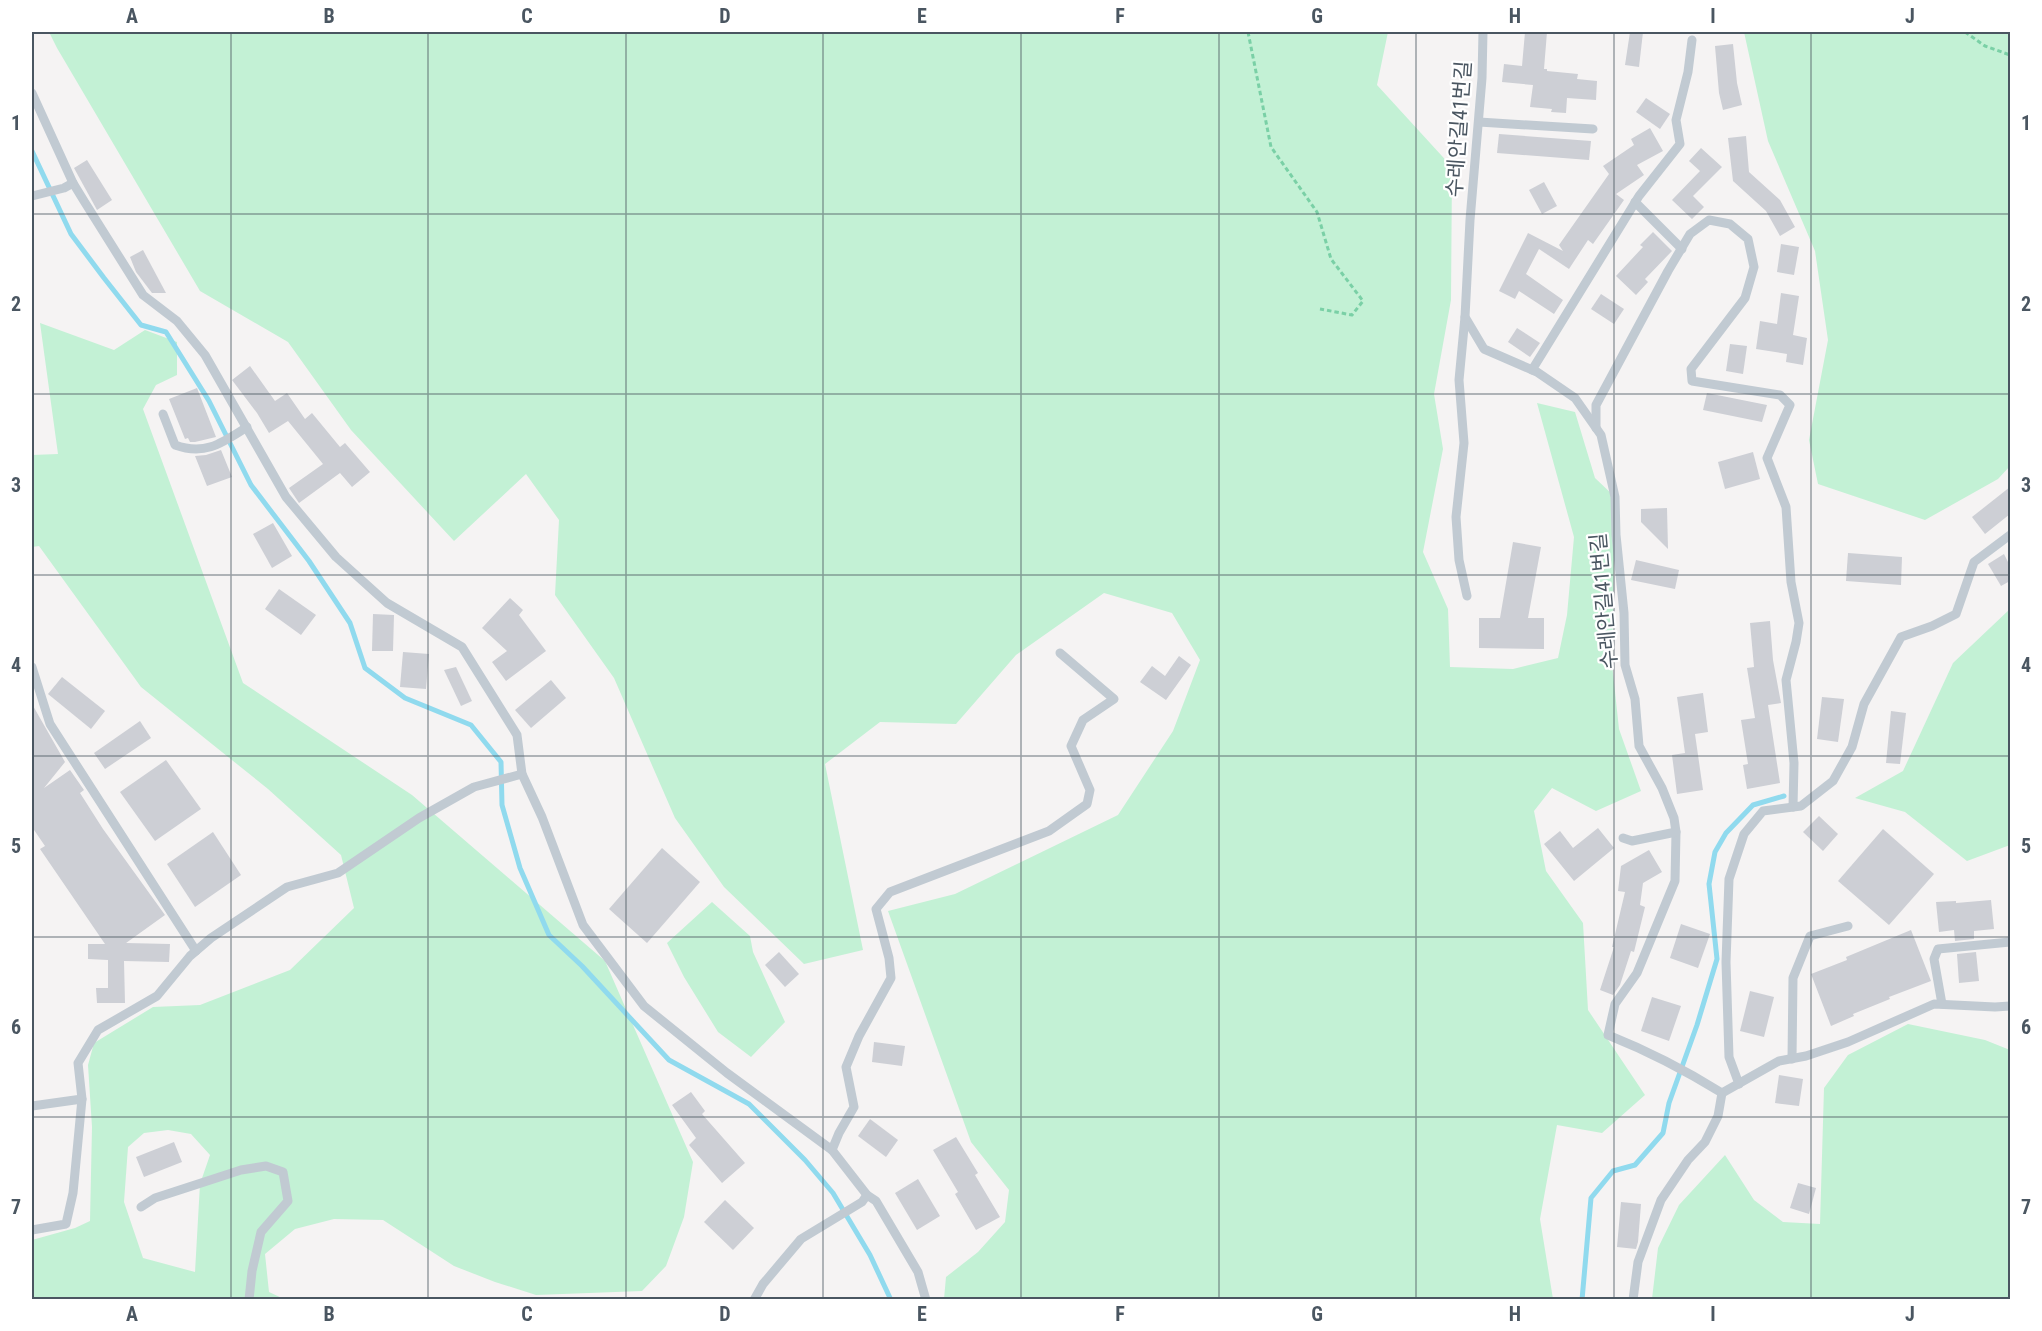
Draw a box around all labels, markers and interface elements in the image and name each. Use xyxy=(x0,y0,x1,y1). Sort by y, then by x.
text: A xyxy=(126,4,138,28)
text: B xyxy=(323,4,335,28)
text: C xyxy=(521,4,533,28)
text: D xyxy=(719,4,731,28)
text: E xyxy=(917,4,927,28)
text: F xyxy=(1115,4,1125,28)
text: G xyxy=(1311,4,1323,28)
text: H xyxy=(1509,4,1521,28)
text: I xyxy=(1710,4,1716,28)
text: J xyxy=(1905,4,1915,28)
street label: 수레안길41번길 xyxy=(1442,60,1476,198)
text: 1 xyxy=(11,111,21,135)
text: 1 xyxy=(2021,111,2031,135)
text: 2 xyxy=(11,292,21,316)
text: 2 xyxy=(2021,292,2031,316)
text: 3 xyxy=(11,473,21,497)
text: 3 xyxy=(2021,473,2031,497)
street label: 수레안길41번길 xyxy=(1586,532,1622,670)
text: 4 xyxy=(11,653,21,677)
text: 4 xyxy=(2021,653,2031,677)
text: 5 xyxy=(11,834,21,858)
text: 5 xyxy=(2021,834,2031,858)
text: 6 xyxy=(11,1015,21,1039)
text: 6 xyxy=(2021,1015,2031,1039)
text: 7 xyxy=(11,1195,21,1219)
text: 7 xyxy=(2021,1195,2031,1219)
text: A xyxy=(126,1302,138,1326)
text: B xyxy=(323,1302,335,1326)
text: C xyxy=(521,1302,533,1326)
text: D xyxy=(719,1302,731,1326)
text: E xyxy=(917,1302,927,1326)
text: F xyxy=(1115,1302,1125,1326)
text: G xyxy=(1311,1302,1323,1326)
text: H xyxy=(1509,1302,1521,1326)
text: I xyxy=(1710,1302,1716,1326)
text: J xyxy=(1905,1302,1915,1326)

